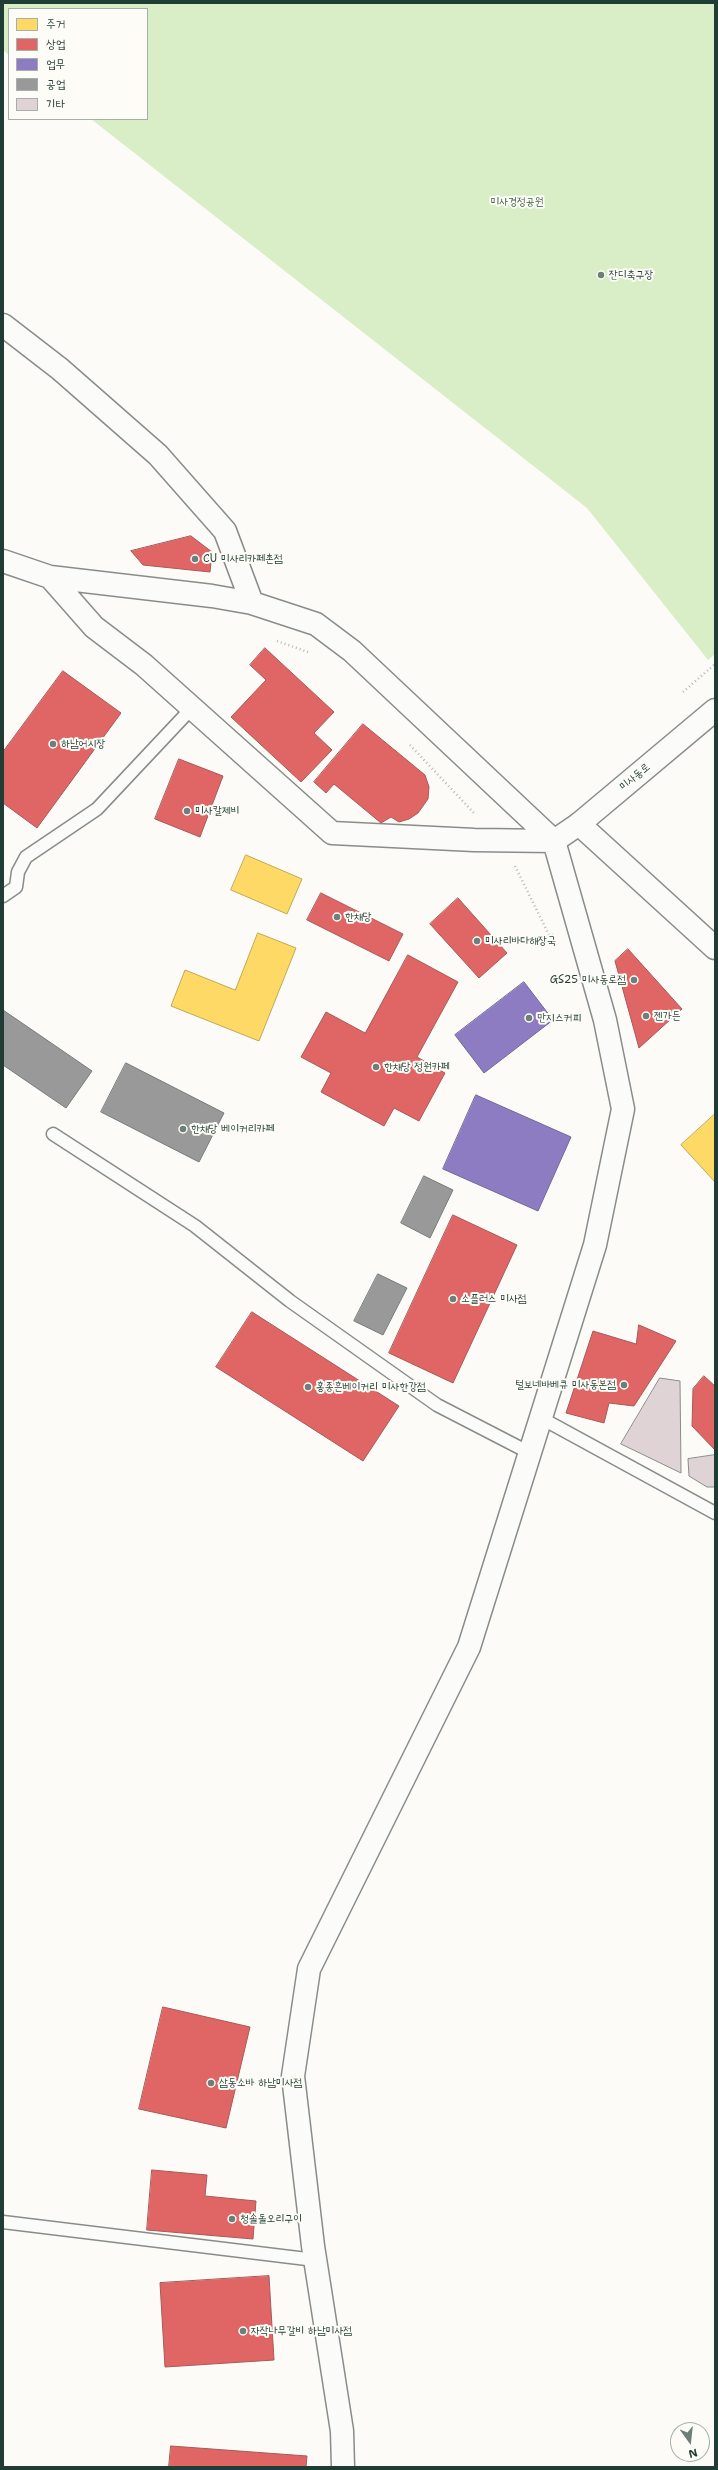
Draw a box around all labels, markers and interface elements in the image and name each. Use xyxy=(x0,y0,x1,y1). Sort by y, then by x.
legend xyxy=(8,8,148,120)
text: 주거 xyxy=(46,16,65,32)
text: 상업 xyxy=(46,36,65,52)
text: 업무 xyxy=(46,56,65,72)
text: 공업 xyxy=(46,76,65,92)
text: 기타 xyxy=(46,96,65,112)
park label: 미사경정공원 xyxy=(490,195,544,209)
place label: 잔디축구장 xyxy=(609,268,653,282)
marker: 잔디축구장 xyxy=(596,270,606,280)
place label: CU 미사리카페촌점 xyxy=(203,552,283,566)
marker: CU 미사리카페촌점 xyxy=(190,554,200,564)
place label: 하남어시장 xyxy=(61,737,105,751)
marker: 하남어시장 xyxy=(48,739,58,749)
street label: 미사동로 xyxy=(617,761,653,793)
place label: 미사칼제비 xyxy=(195,804,239,818)
marker: 미사칼제비 xyxy=(182,806,192,816)
place label: 한채당 xyxy=(345,910,372,924)
marker: 한채당 xyxy=(332,912,342,922)
place label: 미사리바다해장국 xyxy=(485,934,556,948)
marker: 미사리바다해장국 xyxy=(472,936,482,946)
place label: GS25 미사동로점 xyxy=(550,973,626,987)
marker: GS25 미사동로점 xyxy=(629,975,639,985)
place label: 젠가든 xyxy=(654,1009,681,1023)
place label: 만지스커피 xyxy=(537,1011,581,1025)
marker: 젠가든 xyxy=(641,1011,651,1021)
marker: 만지스커피 xyxy=(524,1013,534,1023)
place label: 한채당 정원카페 xyxy=(384,1060,450,1074)
marker: 한채당 정원카페 xyxy=(371,1062,381,1072)
place label: 한채당 베이커리카페 xyxy=(191,1122,274,1136)
marker: 한채당 베이커리카페 xyxy=(178,1124,188,1134)
place label: 소플러스 미사점 xyxy=(461,1292,527,1306)
marker: 소플러스 미사점 xyxy=(448,1294,458,1304)
place label: 털보네바베큐 미사동본점 xyxy=(515,1378,616,1392)
place label: 홍종흔베이커리 미사한강점 xyxy=(316,1380,426,1394)
marker: 털보네바베큐 미사동본점 xyxy=(619,1380,629,1390)
marker: 홍종흔베이커리 미사한강점 xyxy=(303,1382,313,1392)
place label: 삼동소바 하남미사점 xyxy=(219,2076,302,2090)
marker: 삼동소바 하남미사점 xyxy=(206,2078,216,2088)
place label: 청솔돌오리구이 xyxy=(240,2212,302,2226)
marker: 청솔돌오리구이 xyxy=(227,2214,237,2224)
place label: 자작나무갈비 하남미사점 xyxy=(251,2324,352,2338)
marker: 자작나무갈비 하남미사점 xyxy=(238,2326,248,2336)
north arrow xyxy=(670,2422,710,2462)
text: N xyxy=(687,2445,699,2461)

